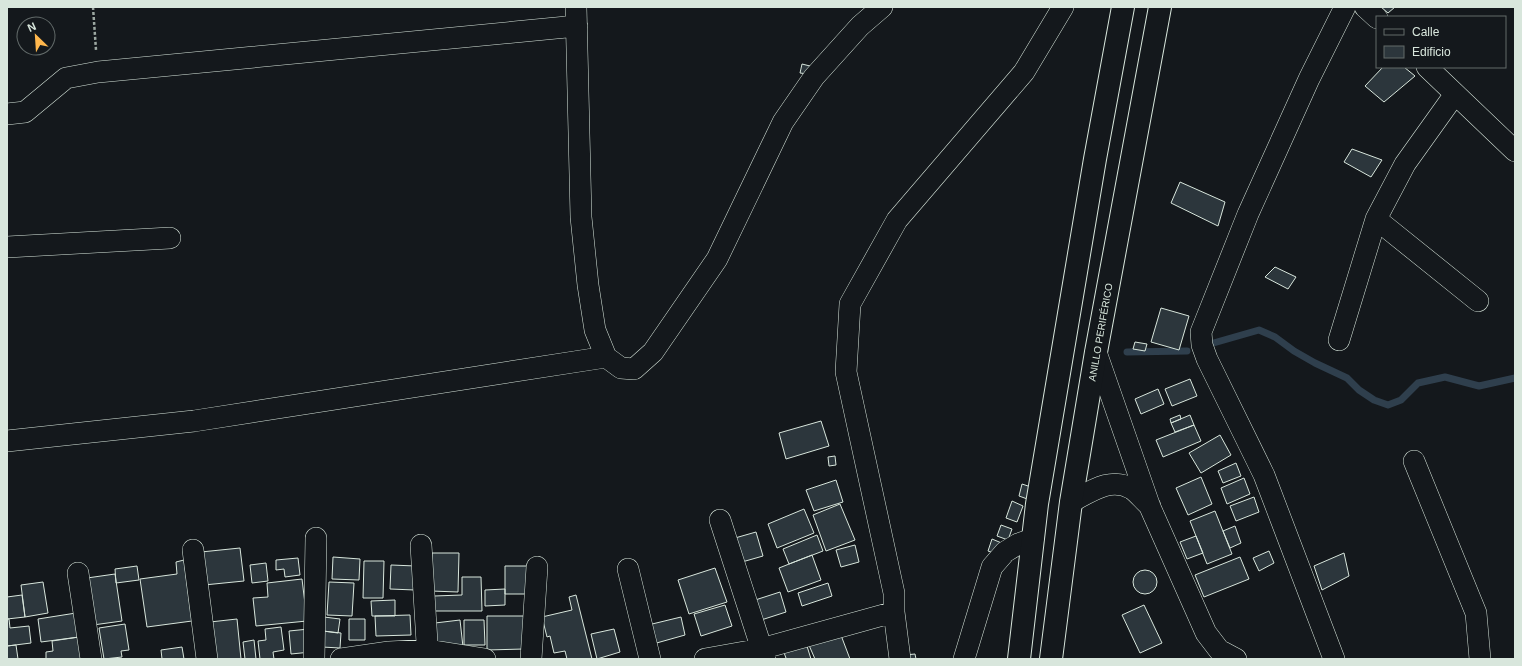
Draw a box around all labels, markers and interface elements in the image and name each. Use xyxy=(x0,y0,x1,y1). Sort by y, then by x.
north arrow xyxy=(16,16,56,56)
legend xyxy=(1376,16,1506,68)
text: N xyxy=(26,20,38,34)
text: Calle xyxy=(1412,25,1440,39)
text: Edificio xyxy=(1412,45,1451,59)
street label: ANILLO PERIFÉRICO xyxy=(1085,282,1115,382)

